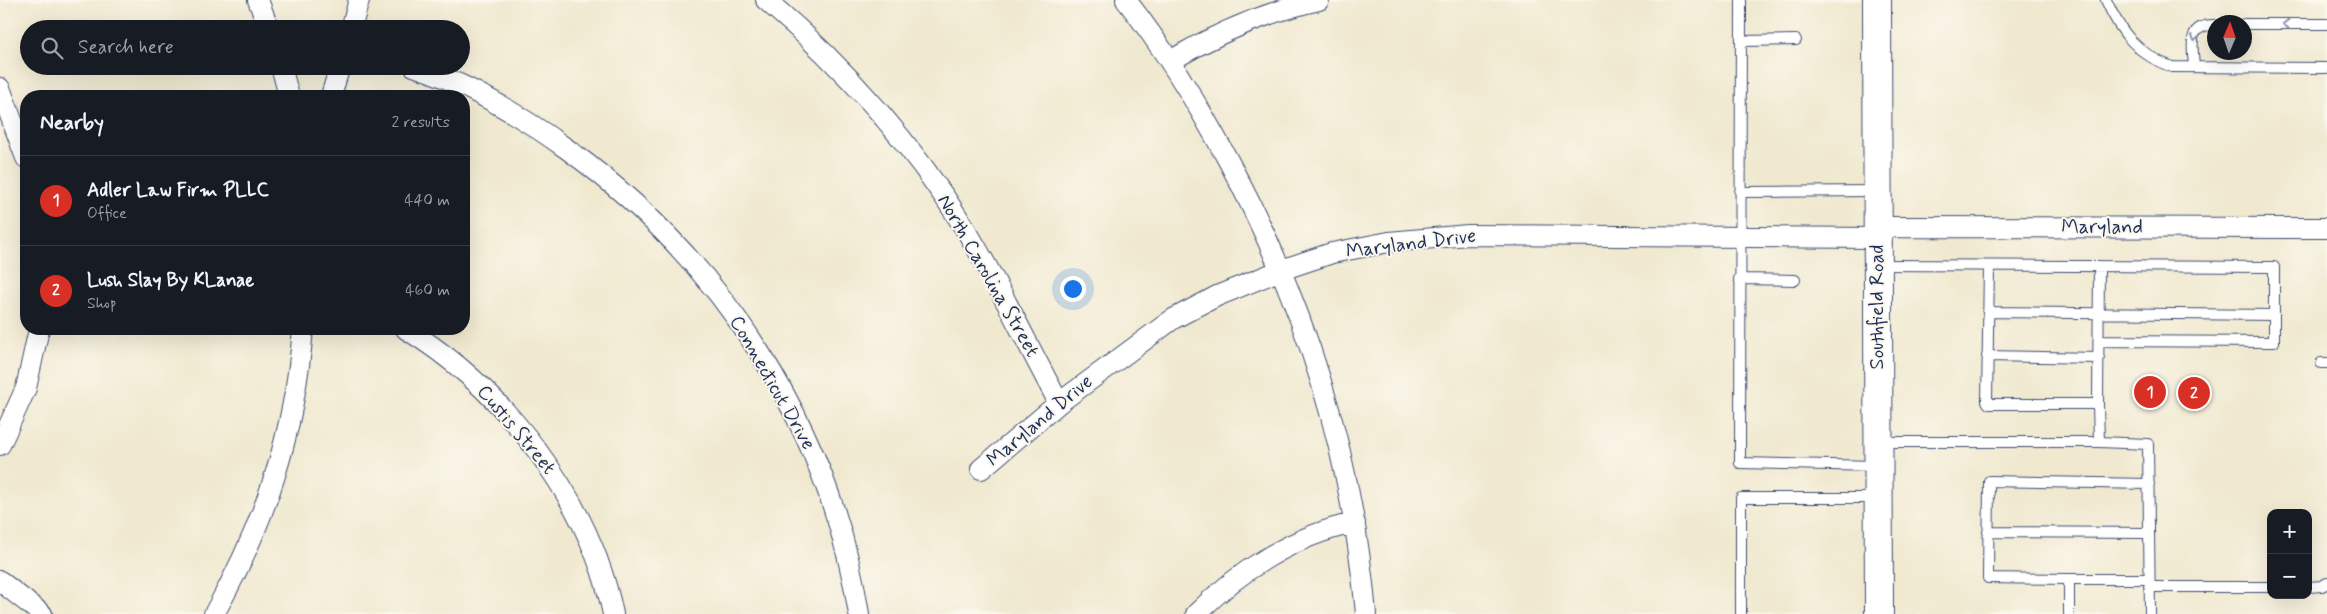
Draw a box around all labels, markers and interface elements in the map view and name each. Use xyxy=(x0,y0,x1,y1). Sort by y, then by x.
north arrow xyxy=(2207,15,2252,60)
one-way arrow xyxy=(2282,19,2290,29)
search box xyxy=(20,20,470,75)
icon: search xyxy=(38,34,66,62)
one-way arrow xyxy=(2190,34,2200,43)
text: Search here xyxy=(78,35,174,60)
text: Nearby xyxy=(40,109,104,137)
text: 2 results xyxy=(392,112,450,133)
text: Adler Law Firm PLLC xyxy=(87,178,269,203)
text: 1 xyxy=(52,190,60,211)
text: 440 m xyxy=(404,190,450,211)
street label: North Carolina Street xyxy=(930,190,1046,362)
text: Office xyxy=(87,203,127,224)
street label: Maryland xyxy=(2061,214,2143,241)
street label: Maryland Drive xyxy=(1344,223,1478,265)
street label: Southfield Road xyxy=(1864,245,1891,369)
text: Lush Slay By KLanae xyxy=(87,268,254,293)
your location xyxy=(1060,276,1086,302)
text: 2 xyxy=(52,280,60,301)
text: 460 m xyxy=(405,280,450,301)
text: Shop xyxy=(87,293,116,314)
street label: Connecticut Drive xyxy=(723,311,821,455)
street label: Maryland Drive xyxy=(981,369,1099,473)
pin: 1 xyxy=(2134,373,2166,411)
pin: 2 xyxy=(2178,374,2210,412)
street label: Custis Street xyxy=(470,379,562,481)
map controls xyxy=(2267,509,2312,599)
button: + xyxy=(2267,509,2312,554)
button: − xyxy=(2267,554,2312,599)

